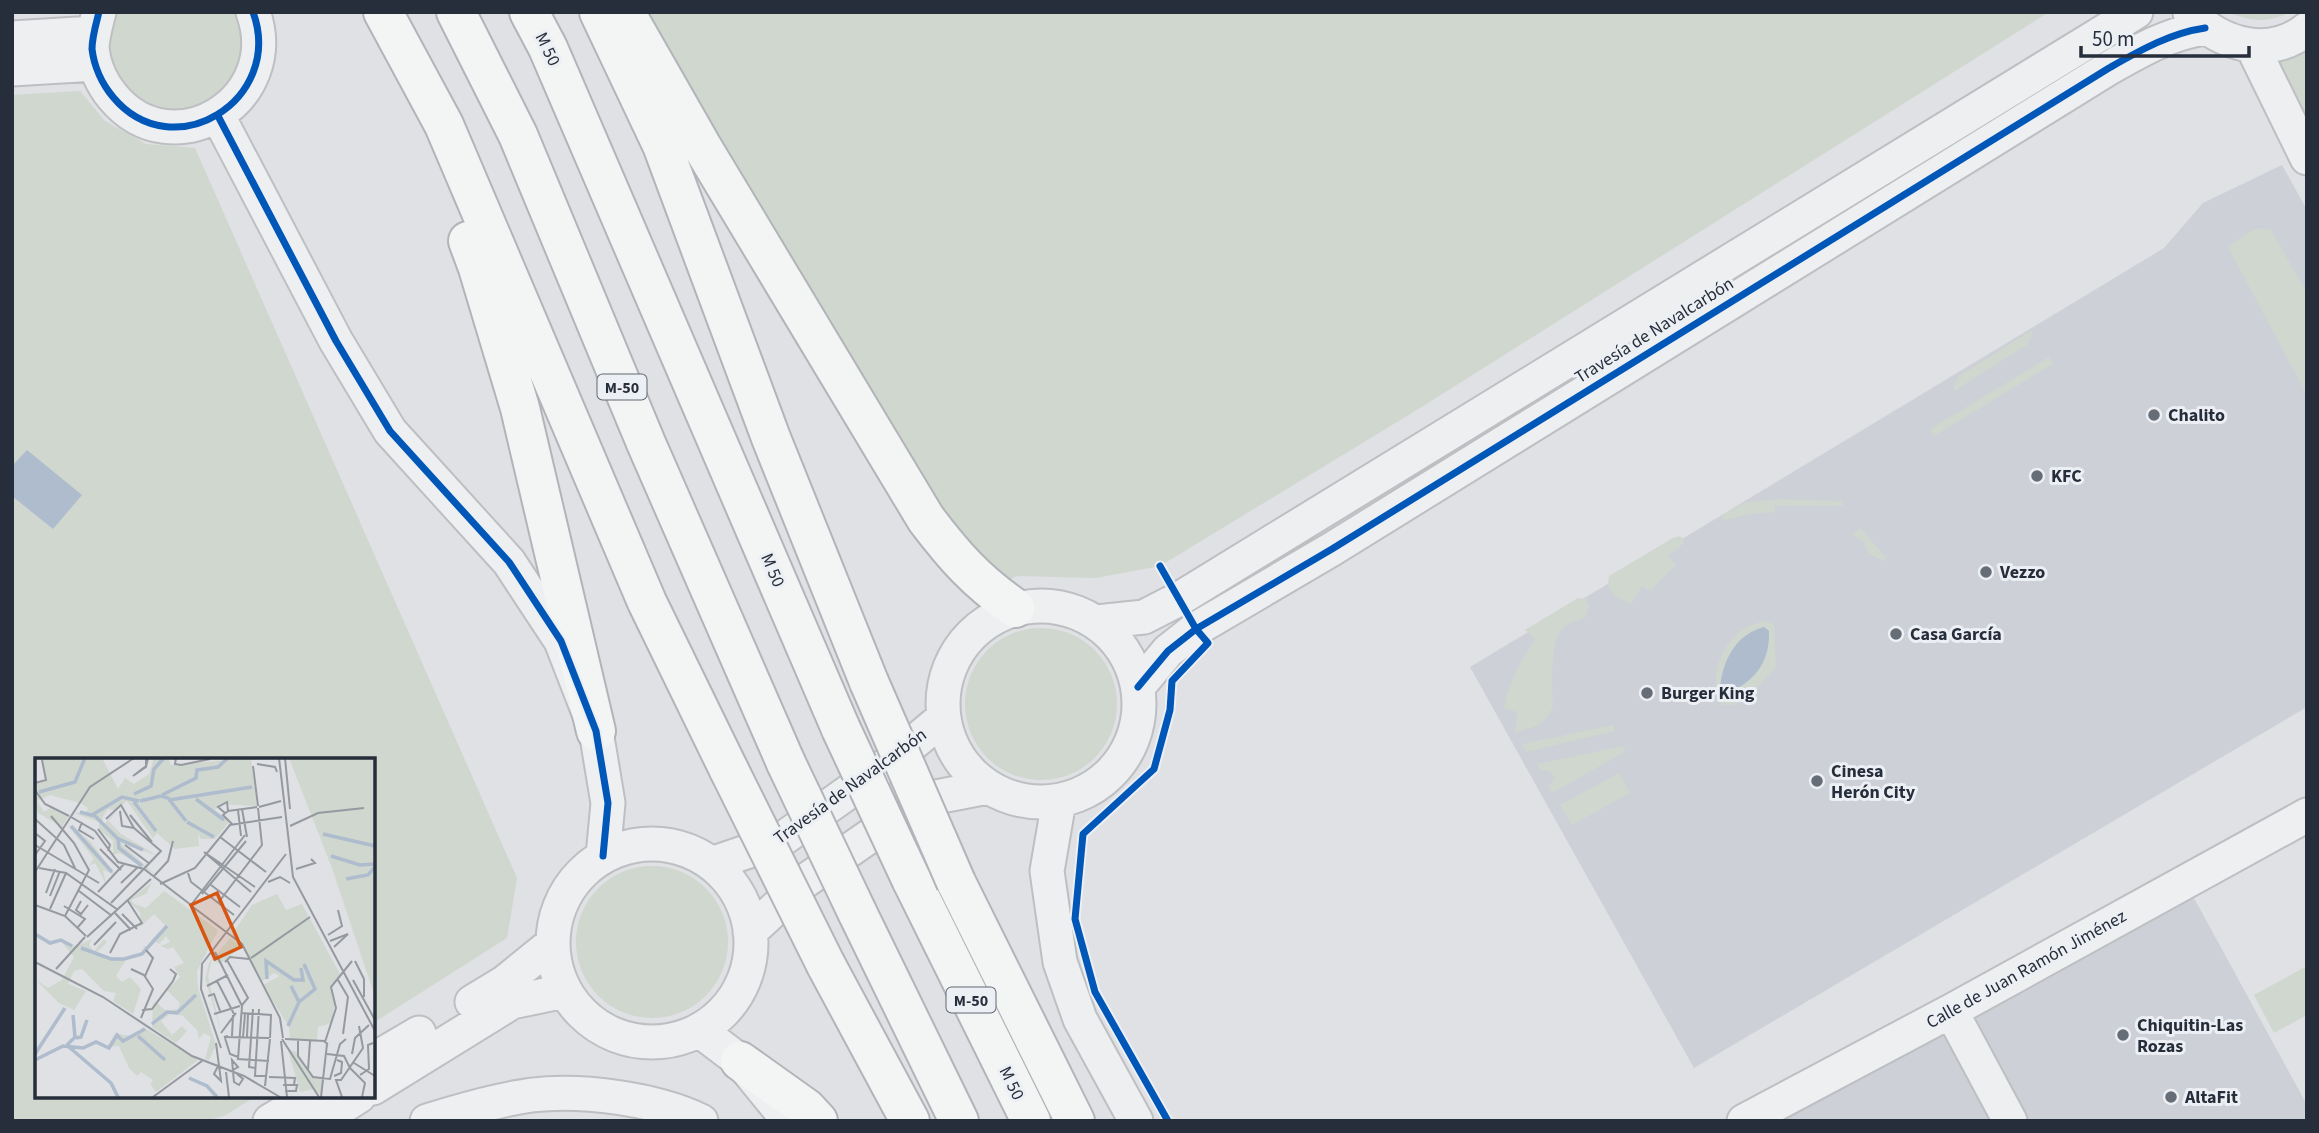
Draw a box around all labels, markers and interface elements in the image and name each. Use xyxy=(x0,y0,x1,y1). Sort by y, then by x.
scale bar xyxy=(2081,14,2249,58)
text: 50 m xyxy=(2092,24,2134,54)
street label: M 50 xyxy=(529,28,566,70)
street label: Travesía de Navalcarbón xyxy=(1570,271,1739,390)
road number: M-50 xyxy=(598,374,646,400)
place label: Chalito xyxy=(2168,403,2225,428)
marker: Chalito xyxy=(2146,407,2162,423)
place label: KFC xyxy=(2051,464,2082,489)
marker: KFC xyxy=(2029,468,2045,484)
street label: M 50 xyxy=(754,549,791,591)
place label: Vezzo xyxy=(1999,560,2045,585)
marker: Vezzo xyxy=(1978,564,1994,580)
place label: Casa García xyxy=(1910,622,2002,647)
marker: Casa García xyxy=(1888,626,1904,642)
place label: Burger King xyxy=(1661,681,1755,706)
marker: Burger King xyxy=(1639,685,1655,701)
street label: Travesía de Navalcarbón xyxy=(769,722,932,850)
inset map xyxy=(35,758,374,1098)
place label: Cinesa Herón City xyxy=(1831,759,1916,805)
marker: Cinesa Herón City xyxy=(1809,773,1825,789)
street label: Calle de Juan Ramón Jiménez xyxy=(1922,904,2131,1035)
road number: M-50 xyxy=(946,988,996,1012)
place label: Chiquitin-Las Rozas xyxy=(2137,1013,2243,1059)
marker: Chiquitin-Las Rozas xyxy=(2115,1027,2131,1043)
street label: M 50 xyxy=(993,1062,1030,1104)
place label: AltaFit xyxy=(2184,1085,2238,1110)
marker: AltaFit xyxy=(2163,1089,2179,1105)

